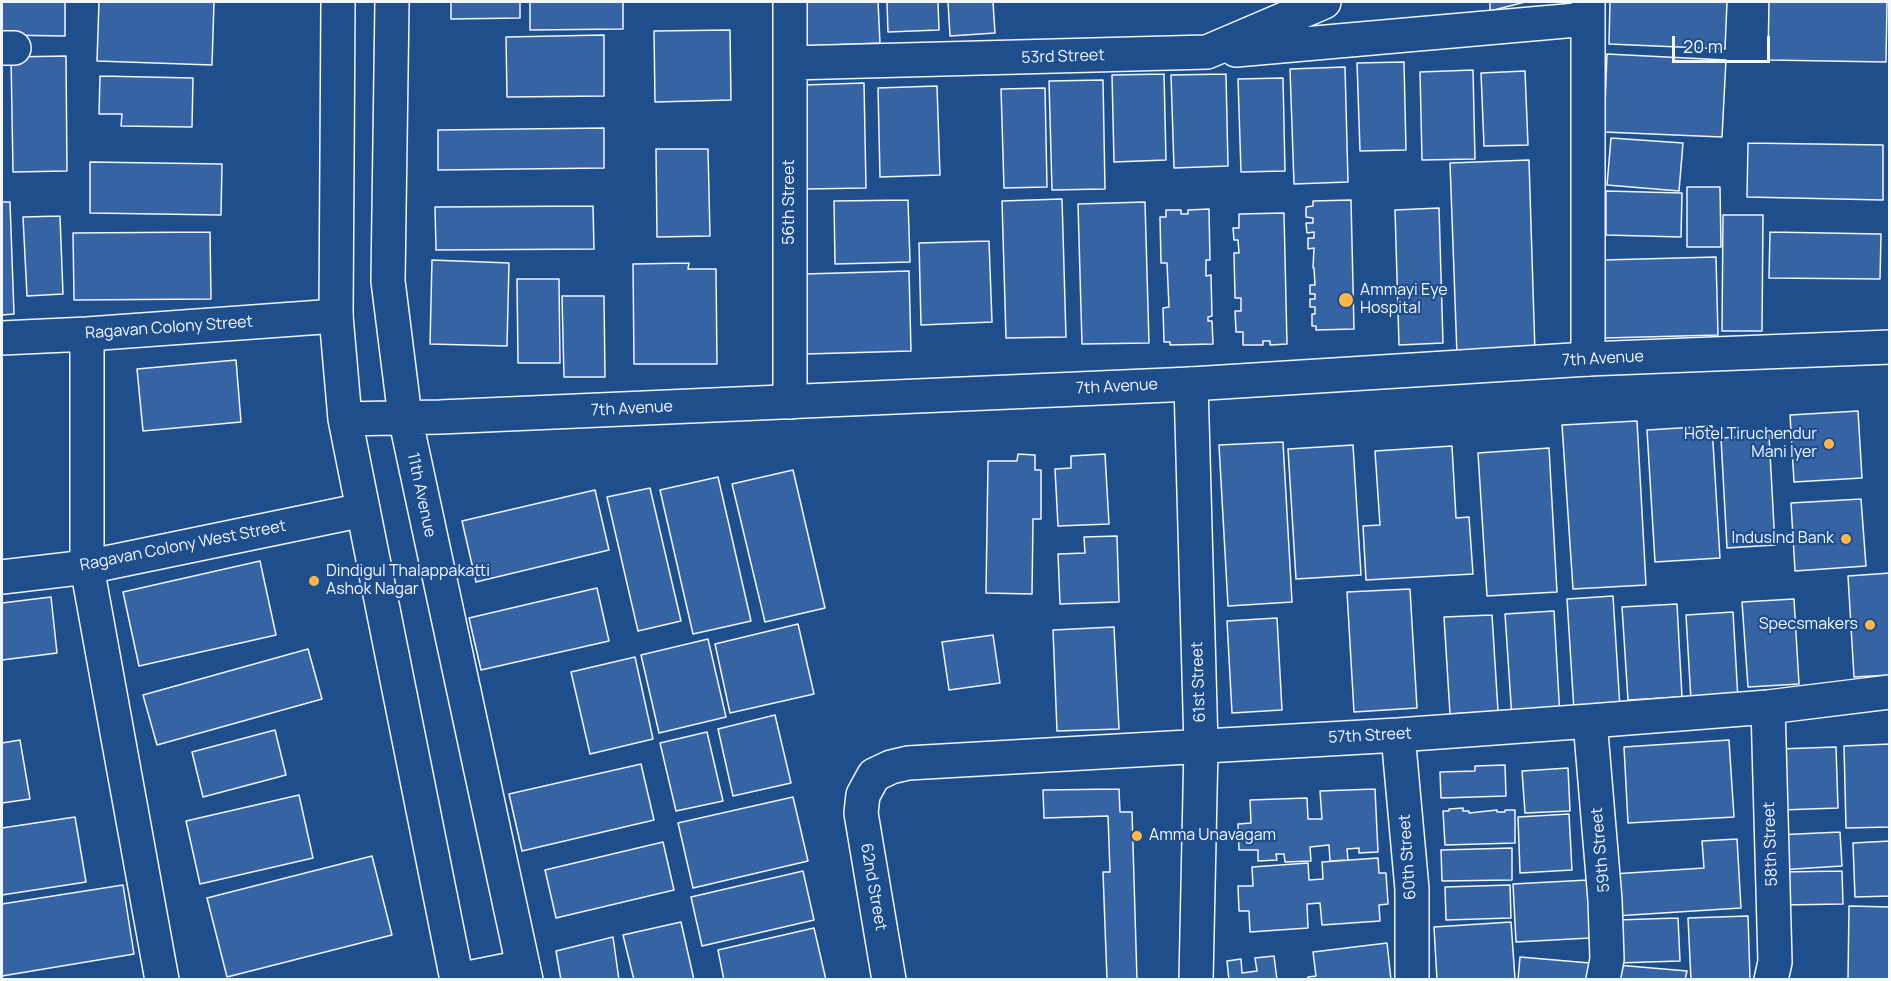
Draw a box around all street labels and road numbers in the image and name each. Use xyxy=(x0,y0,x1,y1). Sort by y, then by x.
street label: 53rd Street xyxy=(1021,46,1105,68)
street label: 56th Street xyxy=(780,159,800,245)
street label: Ragavan Colony Street xyxy=(84,313,254,343)
street label: 7th Avenue xyxy=(1562,347,1644,371)
street label: 7th Avenue xyxy=(1076,375,1158,399)
street label: 7th Avenue xyxy=(591,397,673,421)
street label: 11th Avenue xyxy=(403,451,439,539)
street label: Ragavan Colony West Street xyxy=(78,517,288,575)
street label: 61st Street xyxy=(1188,641,1210,723)
street label: 57th Street xyxy=(1328,724,1412,748)
street label: 58th Street xyxy=(1760,801,1782,887)
street label: 59th Street xyxy=(1588,807,1614,893)
street label: 60th Street xyxy=(1395,814,1421,900)
street label: 62nd Street xyxy=(856,842,890,932)

